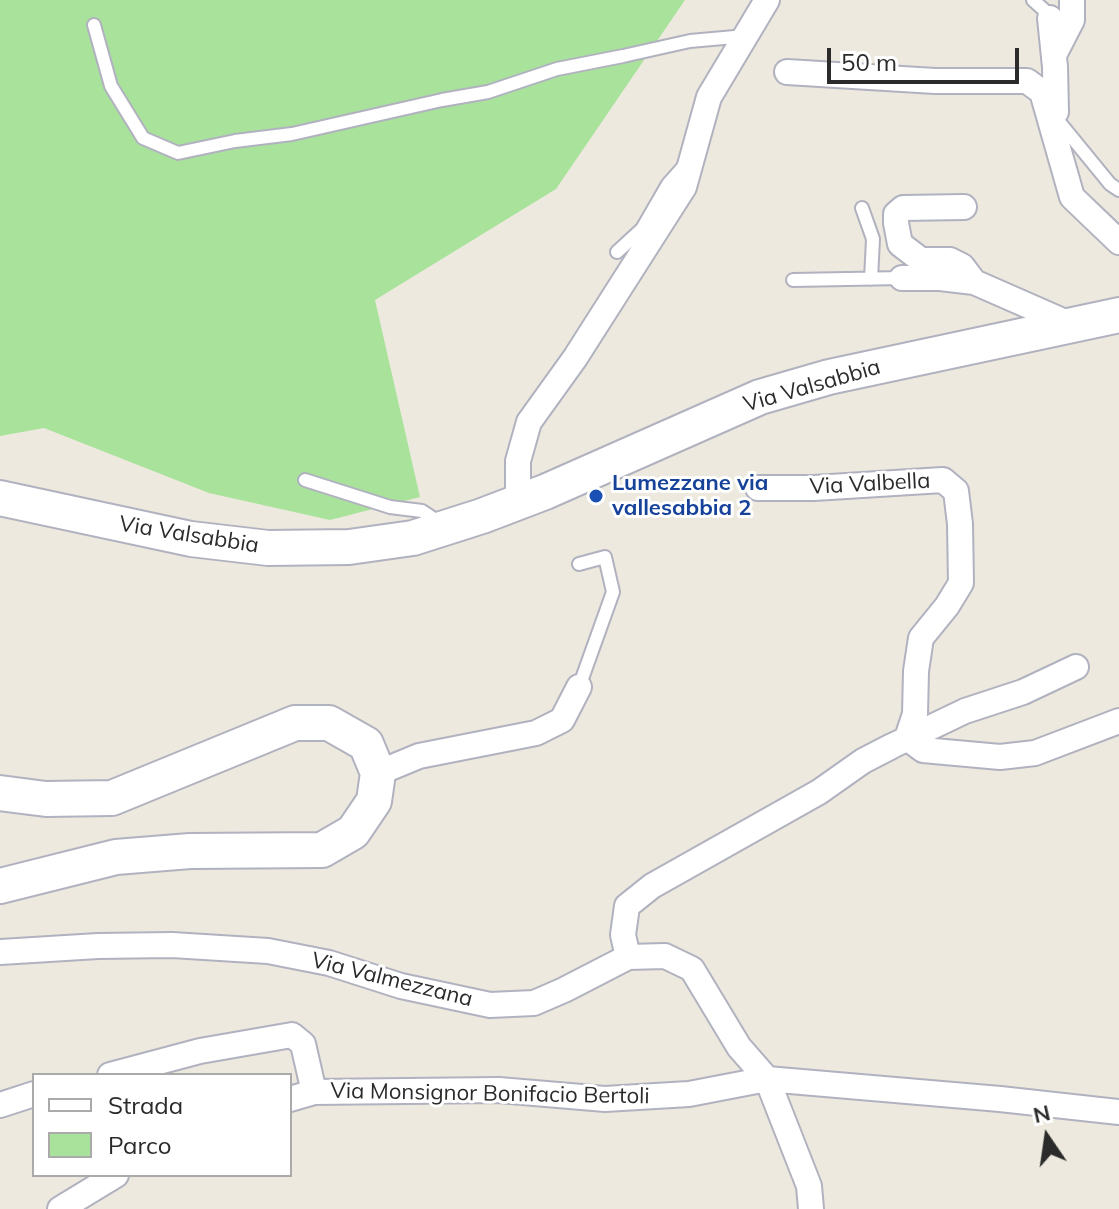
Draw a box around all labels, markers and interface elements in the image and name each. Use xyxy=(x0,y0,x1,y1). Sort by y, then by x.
scale bar xyxy=(831,32,1023,82)
text: 50 m xyxy=(841,47,897,77)
street label: Via Valsabbia xyxy=(741,354,883,418)
street label: Via Valbella xyxy=(809,468,931,500)
place label: Lumezzane via vallesabbia 2 xyxy=(612,470,768,522)
marker: Lumezzane via vallesabbia 2 xyxy=(587,487,605,505)
street label: Via Valsabbia xyxy=(117,511,261,559)
street label: Via Valmezzana xyxy=(309,947,475,1013)
legend xyxy=(32,1073,292,1177)
street label: Via Monsignor Bonifacio Bertoli xyxy=(330,1078,650,1110)
text: Strada xyxy=(108,1090,183,1120)
north arrow xyxy=(1007,1097,1087,1177)
text: N xyxy=(1030,1098,1053,1129)
text: Parco xyxy=(108,1130,171,1160)

